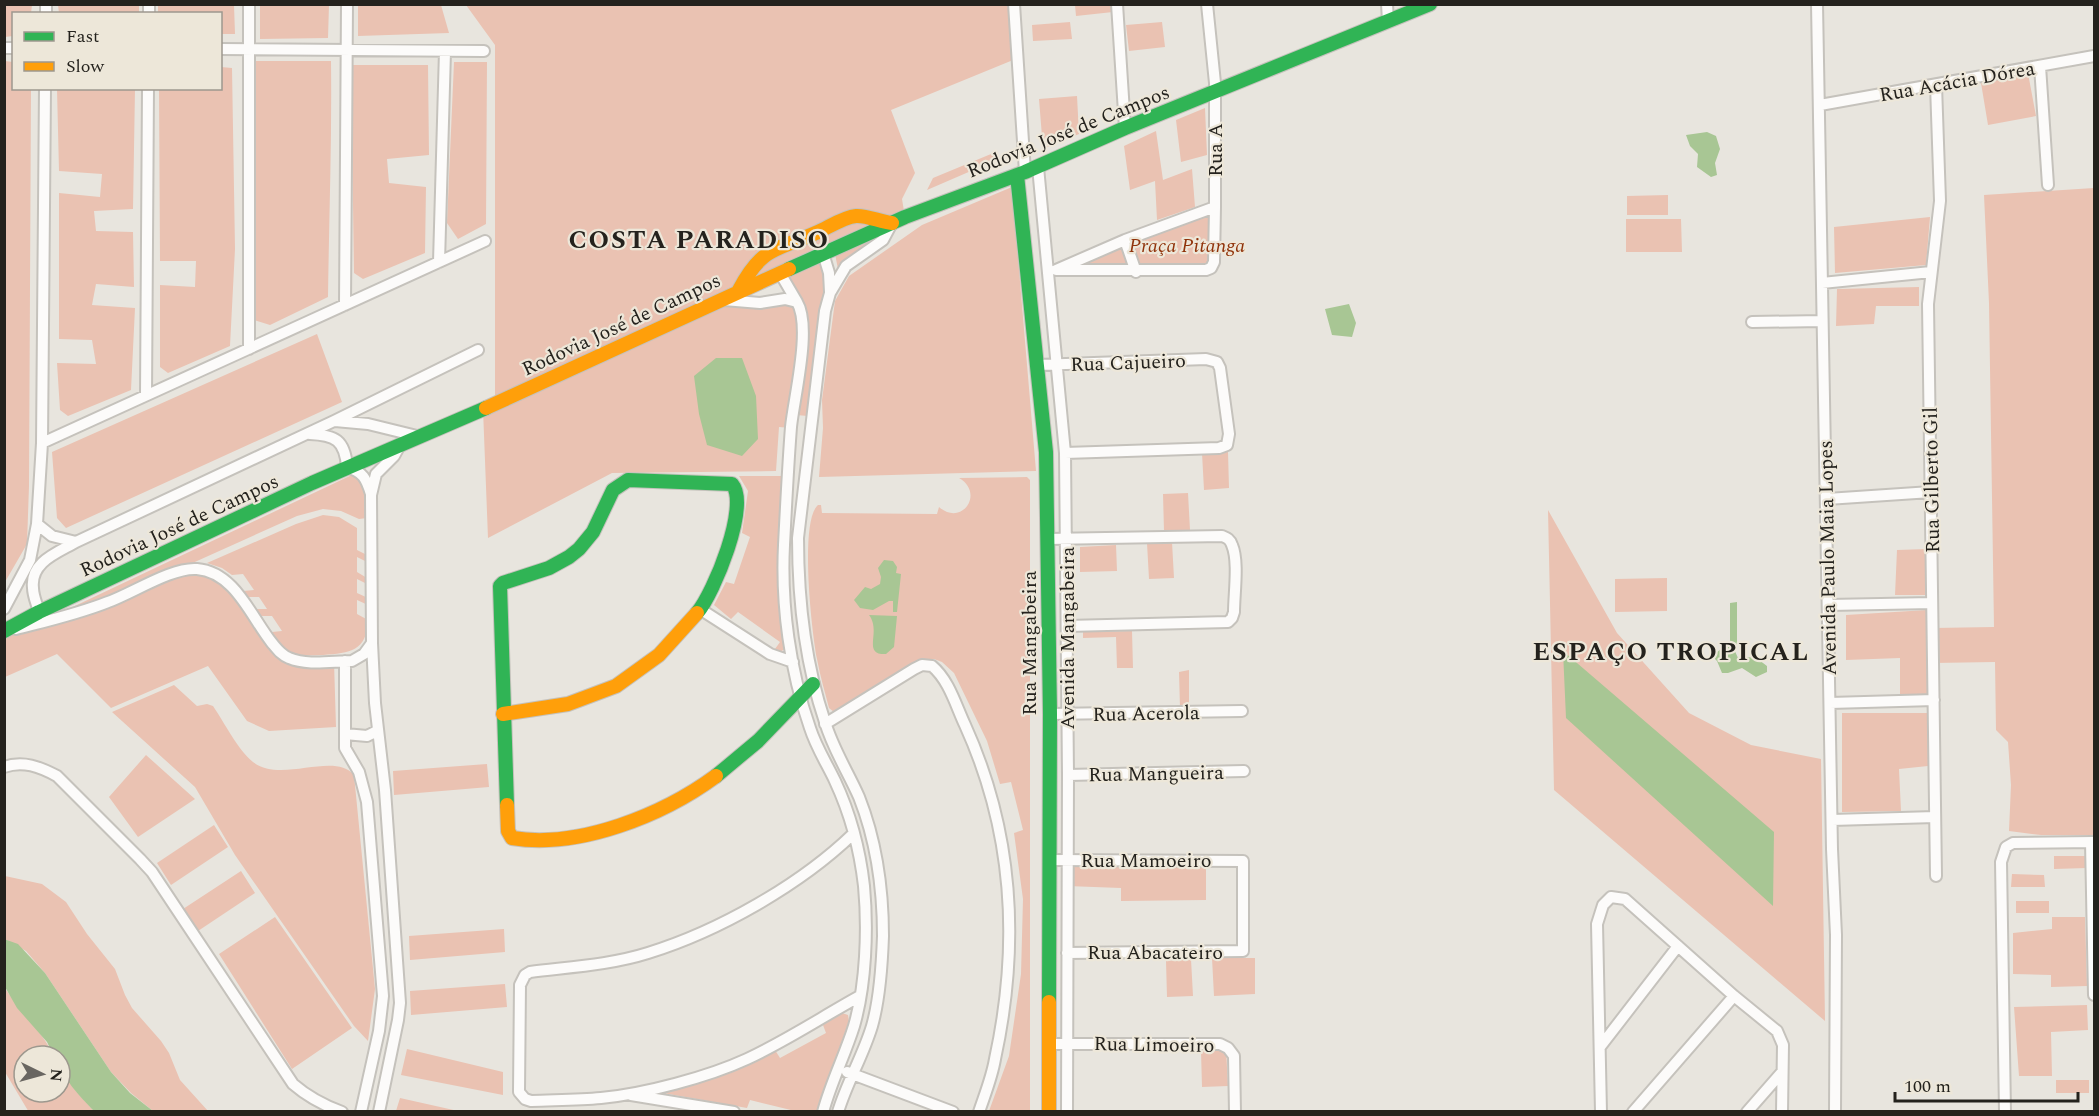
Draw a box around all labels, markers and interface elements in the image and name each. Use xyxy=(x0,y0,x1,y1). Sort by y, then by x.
legend xyxy=(12,12,222,90)
text: Fast xyxy=(66,23,99,50)
text: Slow xyxy=(66,53,105,80)
street label: Rua Acácia Dórea xyxy=(1877,53,2038,110)
street label: Rodovia José de Campos xyxy=(962,77,1174,186)
street label: Rua A xyxy=(1201,123,1231,177)
district label: COSTA PARADISO xyxy=(568,220,830,260)
park label: Praça Pitanga xyxy=(1129,231,1245,261)
street label: Rodovia José de Campos xyxy=(517,266,726,384)
street label: Rua Cajueiro xyxy=(1070,346,1186,380)
street label: Rua Gilberto Gil xyxy=(1916,407,1948,553)
street label: Avenida Paulo Maia Lopes xyxy=(1811,440,1845,676)
street label: Rodovia José de Campos xyxy=(75,467,284,585)
street label: Avenida Mangabeira xyxy=(1053,546,1083,730)
street label: Rua Mangabeira xyxy=(1015,570,1045,716)
district label: ESPAÇO TROPICAL xyxy=(1532,632,1810,672)
street label: Rua Acerola xyxy=(1092,698,1200,730)
street label: Rua Mangueira xyxy=(1088,758,1224,790)
street label: Rua Mamoeiro xyxy=(1081,846,1211,876)
street label: Rua Abacateiro xyxy=(1087,938,1223,968)
street label: Rua Limoeiro xyxy=(1093,1029,1215,1061)
north arrow xyxy=(12,1044,72,1104)
scale bar xyxy=(1895,1065,2078,1103)
text: N xyxy=(43,1068,68,1083)
text: 100 m xyxy=(1904,1073,1951,1100)

